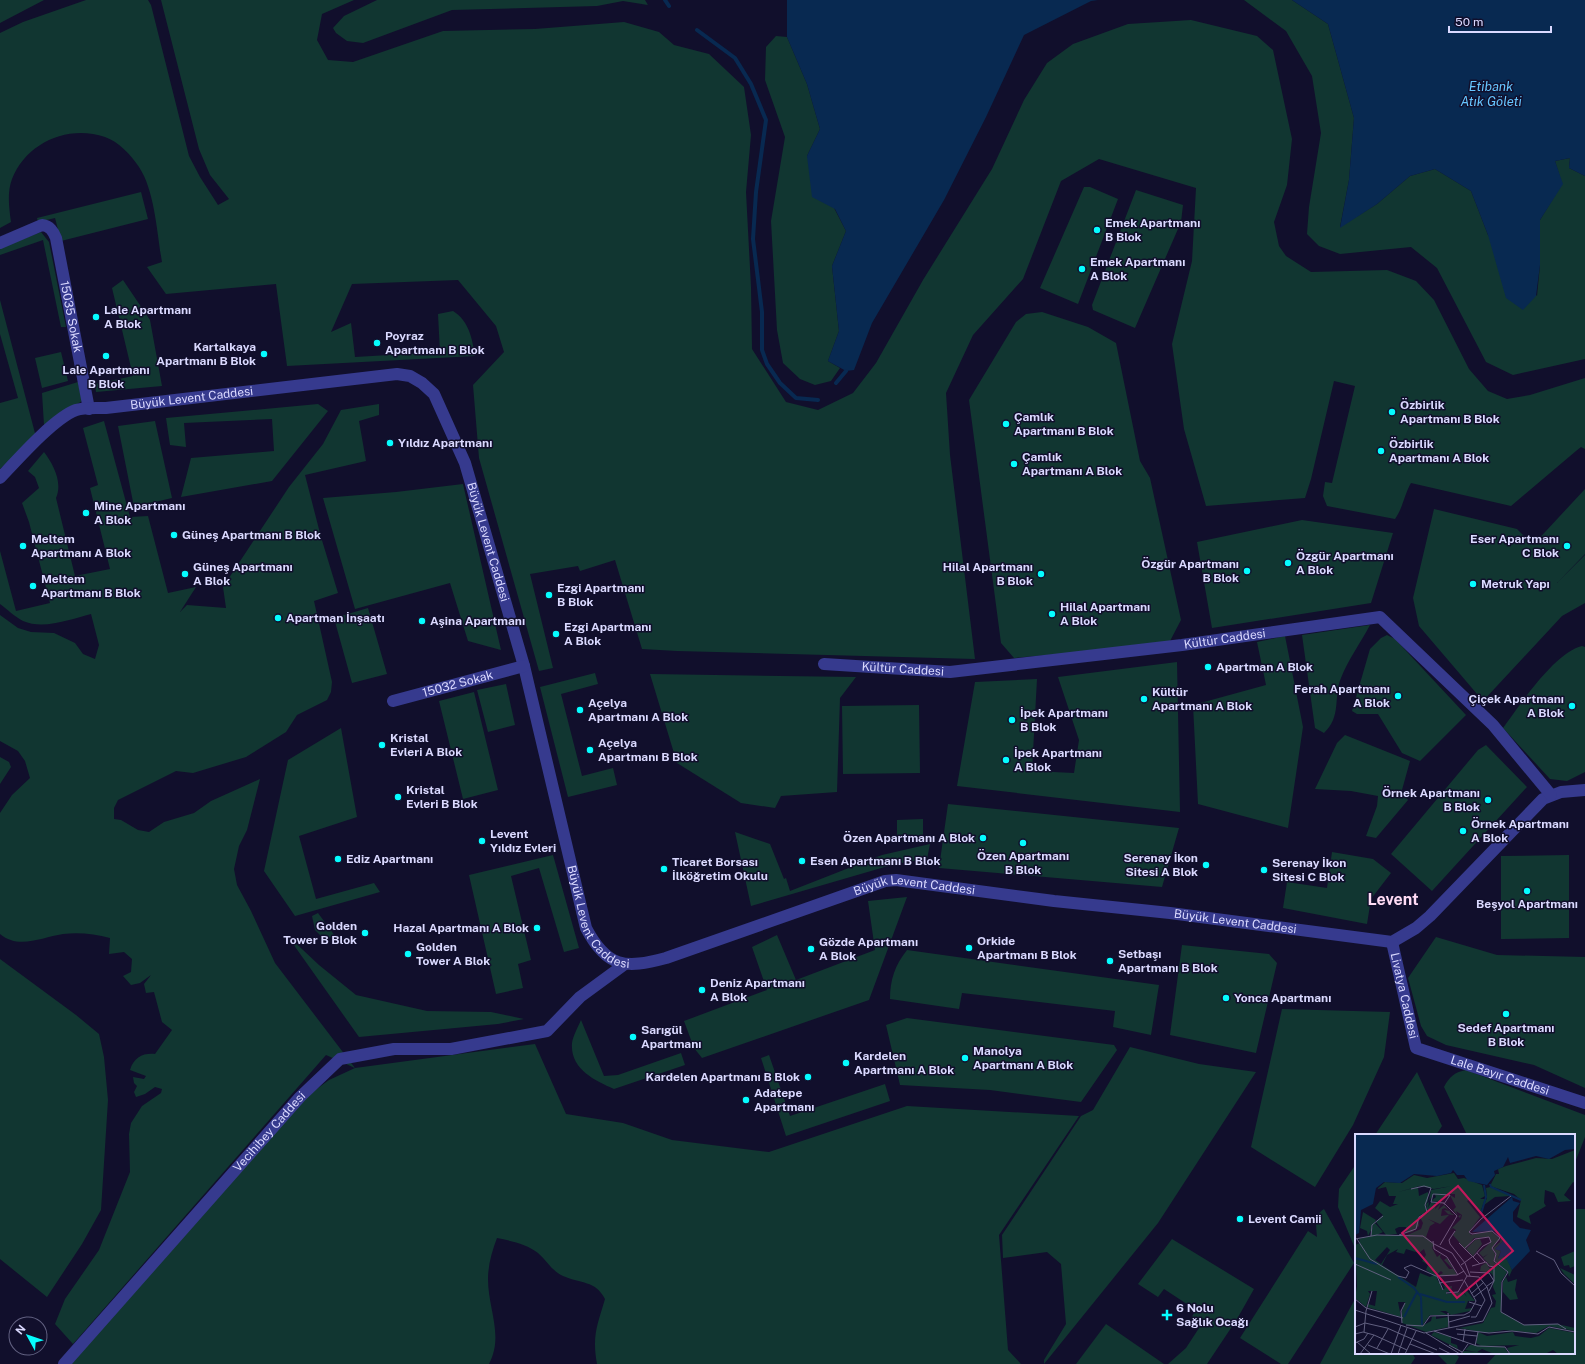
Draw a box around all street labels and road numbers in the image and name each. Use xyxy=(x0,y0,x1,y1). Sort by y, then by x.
street label: 15035 Sokak xyxy=(57,280,85,354)
street label: Büyük Levent Caddesi xyxy=(129,384,254,412)
street label: Büyük Levent Caddesi xyxy=(464,481,512,603)
street label: Kültür Caddesi xyxy=(1183,626,1267,652)
street label: Kültür Caddesi xyxy=(861,659,944,679)
street label: 15032 Sokak xyxy=(421,668,495,700)
street label: Büyük Levent Caddesi xyxy=(564,864,630,971)
street label: Büyük Levent Caddesi xyxy=(852,873,976,898)
street label: Büyük Levent Caddesi xyxy=(1173,907,1298,936)
street label: Livatya Caddesi xyxy=(1388,951,1421,1040)
street label: Lale Bayır Caddesi xyxy=(1449,1053,1551,1098)
street label: Vecihibey Caddesi xyxy=(230,1089,308,1175)

